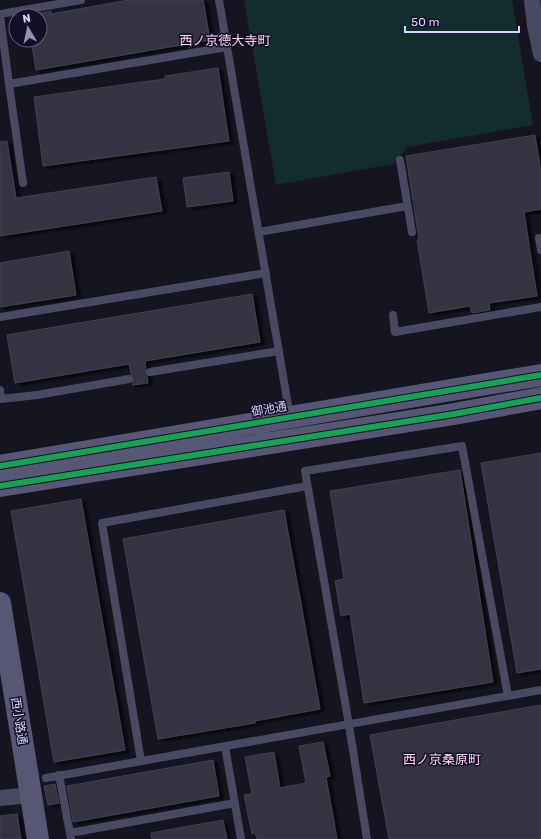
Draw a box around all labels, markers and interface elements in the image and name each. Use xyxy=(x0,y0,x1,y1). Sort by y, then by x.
north arrow xyxy=(8,8,48,48)
scale bar xyxy=(405,8,519,34)
text: N xyxy=(22,12,32,26)
text: 50 m xyxy=(411,15,439,29)
district label: 西ノ京徳大寺町 xyxy=(179,33,271,48)
street label: 御池通 xyxy=(250,399,288,419)
street label: 西小路通 xyxy=(8,696,30,746)
district label: 西ノ京桑原町 xyxy=(403,752,481,767)

